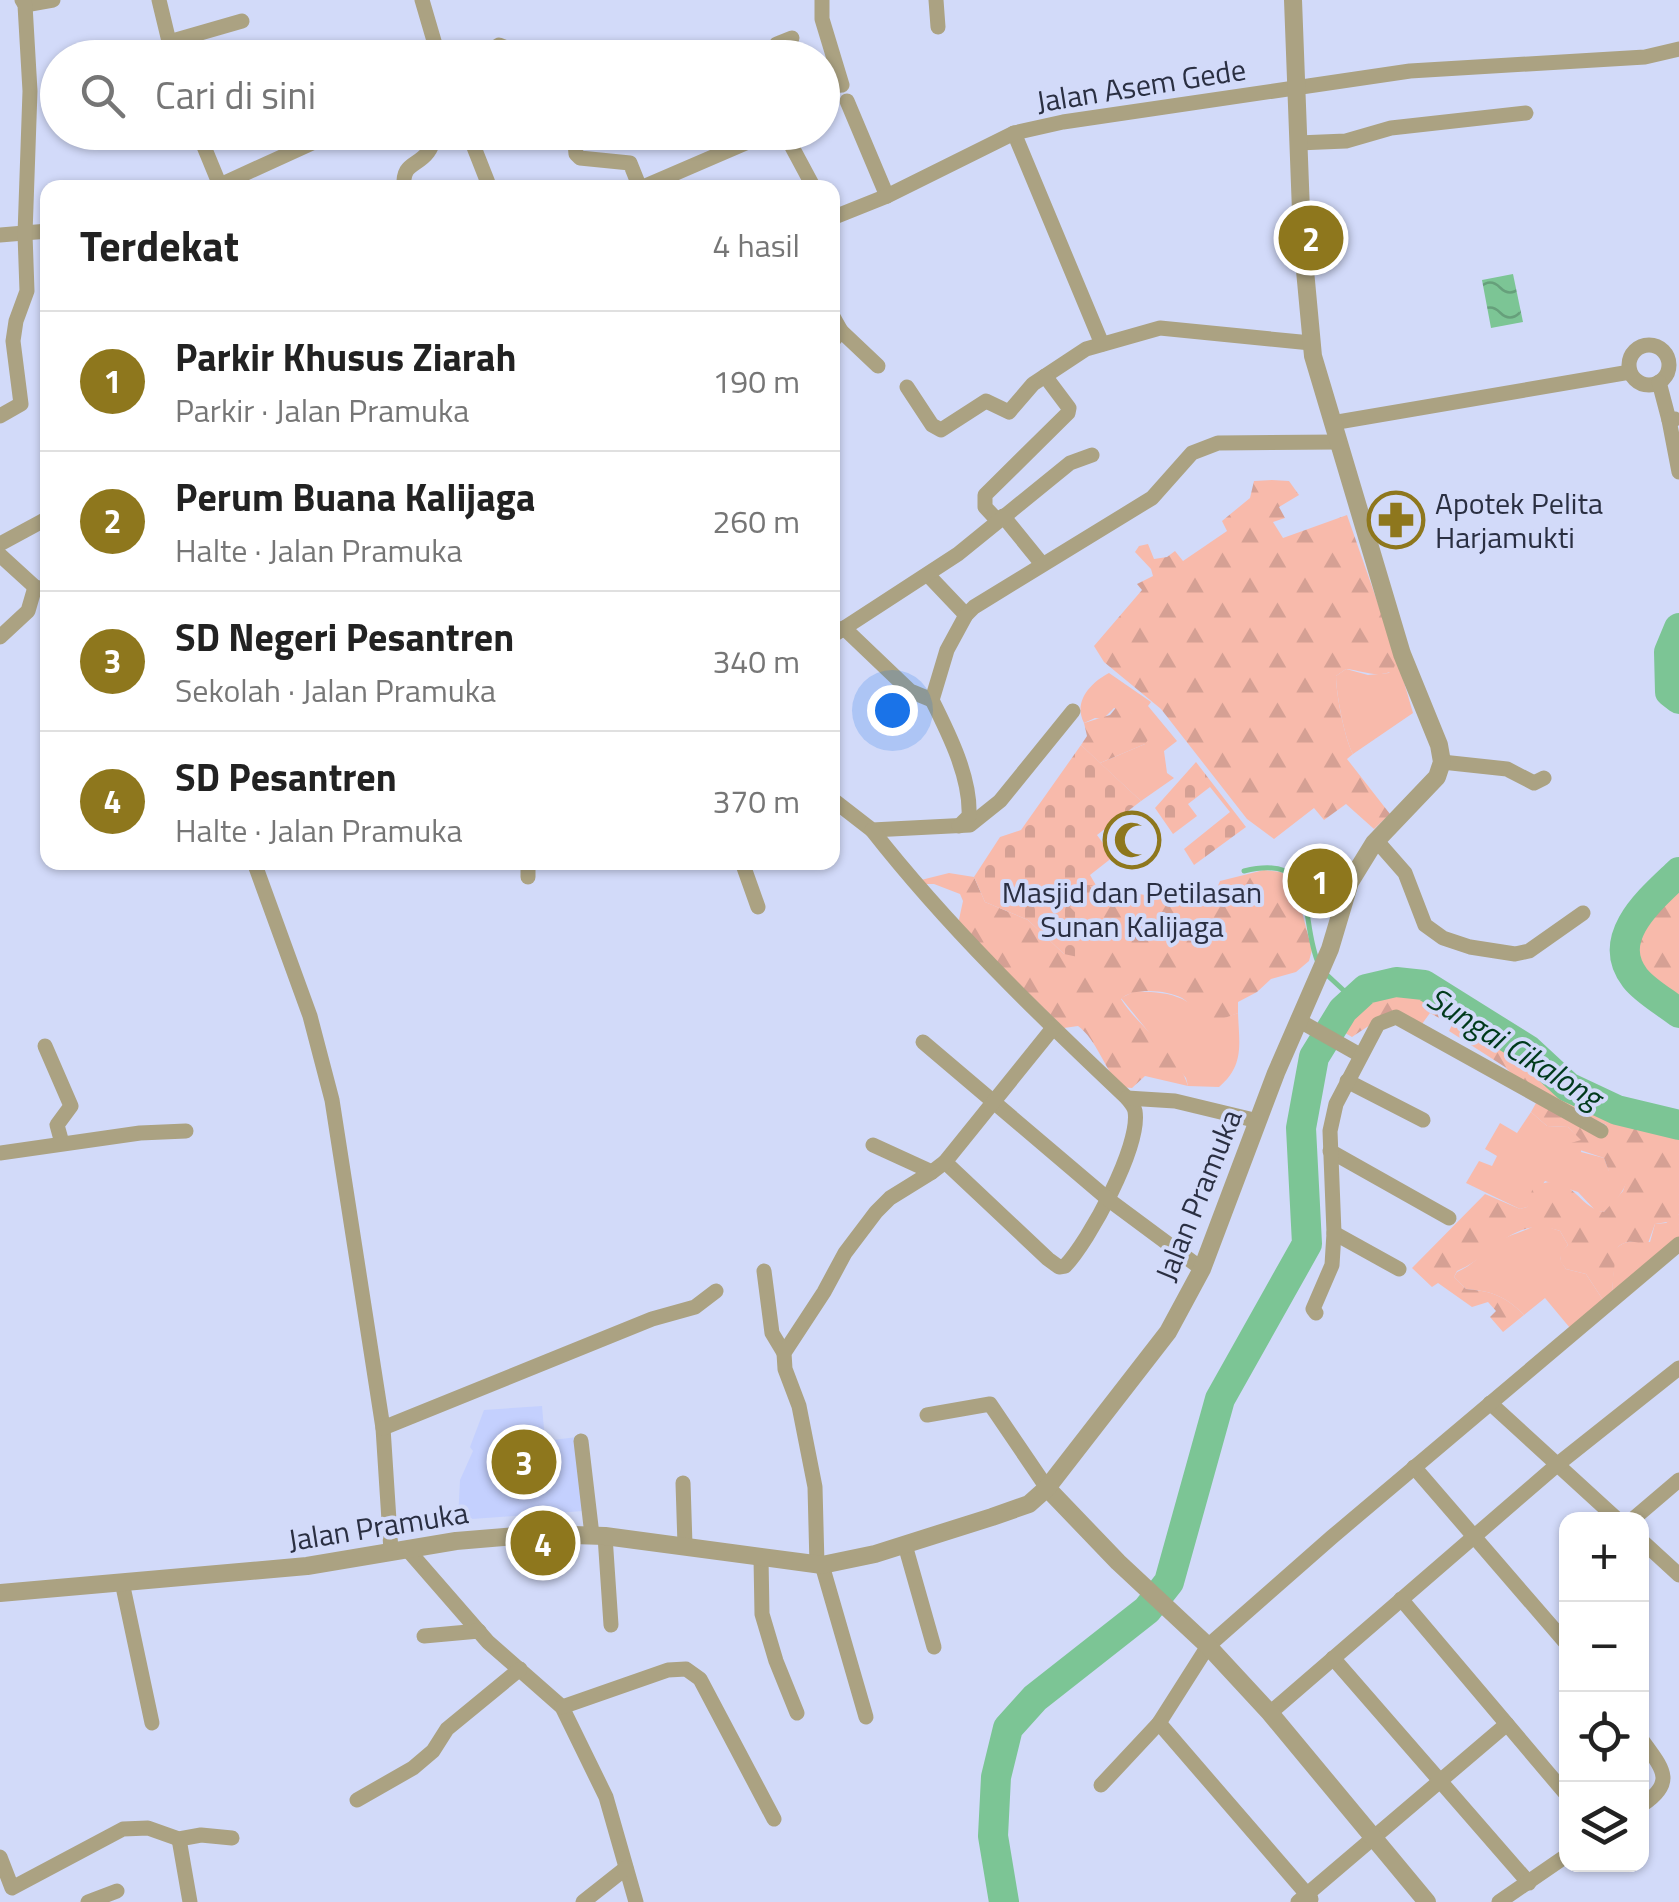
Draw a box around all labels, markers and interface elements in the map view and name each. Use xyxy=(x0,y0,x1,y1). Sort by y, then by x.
search box xyxy=(40,40,840,150)
street label: Jalan Asem Gede xyxy=(1033,46,1249,124)
text: Cari di sini xyxy=(155,66,316,124)
icon: search xyxy=(75,68,130,123)
pin: 2 xyxy=(1278,200,1344,276)
text: Terdekat xyxy=(80,213,239,277)
text: 4 hasil xyxy=(713,221,800,269)
text: Parkir Khusus Ziarah xyxy=(175,328,516,386)
text: 1 xyxy=(104,357,121,405)
text: 190 m xyxy=(712,357,800,405)
text: Parkir · Jalan Pramuka xyxy=(175,386,469,434)
text: Perum Buana Kalijaga xyxy=(175,468,535,526)
place label: Apotek Pelita Harjamukti xyxy=(1435,480,1603,560)
pharmacy icon: Apotek Pelita Harjamukti xyxy=(1366,490,1426,550)
text: 2 xyxy=(104,497,121,545)
text: 260 m xyxy=(712,497,800,545)
text: Halte · Jalan Pramuka xyxy=(175,526,462,574)
text: SD Negeri Pesantren xyxy=(175,608,514,666)
text: 3 xyxy=(104,637,121,685)
text: 340 m xyxy=(712,637,800,685)
text: Sekolah · Jalan Pramuka xyxy=(175,666,496,714)
your location xyxy=(867,685,918,736)
text: SD Pesantren xyxy=(175,748,397,806)
text: 4 xyxy=(104,777,121,825)
text: 370 m xyxy=(712,777,800,825)
text: Halte · Jalan Pramuka xyxy=(175,806,462,854)
mosque icon: Masjid dan Petilasan Sunan Kalijaga xyxy=(1102,810,1162,870)
pin: 1 xyxy=(1288,844,1352,918)
place label: Masjid dan Petilasan Sunan Kalijaga xyxy=(1002,869,1262,949)
water label: Sungai Cikalong xyxy=(1418,974,1615,1122)
street label: Jalan Pramuka xyxy=(1143,1102,1253,1288)
pin: 3 xyxy=(492,1424,556,1500)
street label: Jalan Pramuka xyxy=(285,1489,471,1563)
pin: 4 xyxy=(510,1506,576,1580)
map controls xyxy=(1559,1512,1649,1872)
button: + xyxy=(1559,1512,1649,1602)
button: − xyxy=(1559,1602,1649,1692)
button: locate xyxy=(1559,1692,1649,1782)
button: layers xyxy=(1559,1782,1649,1872)

